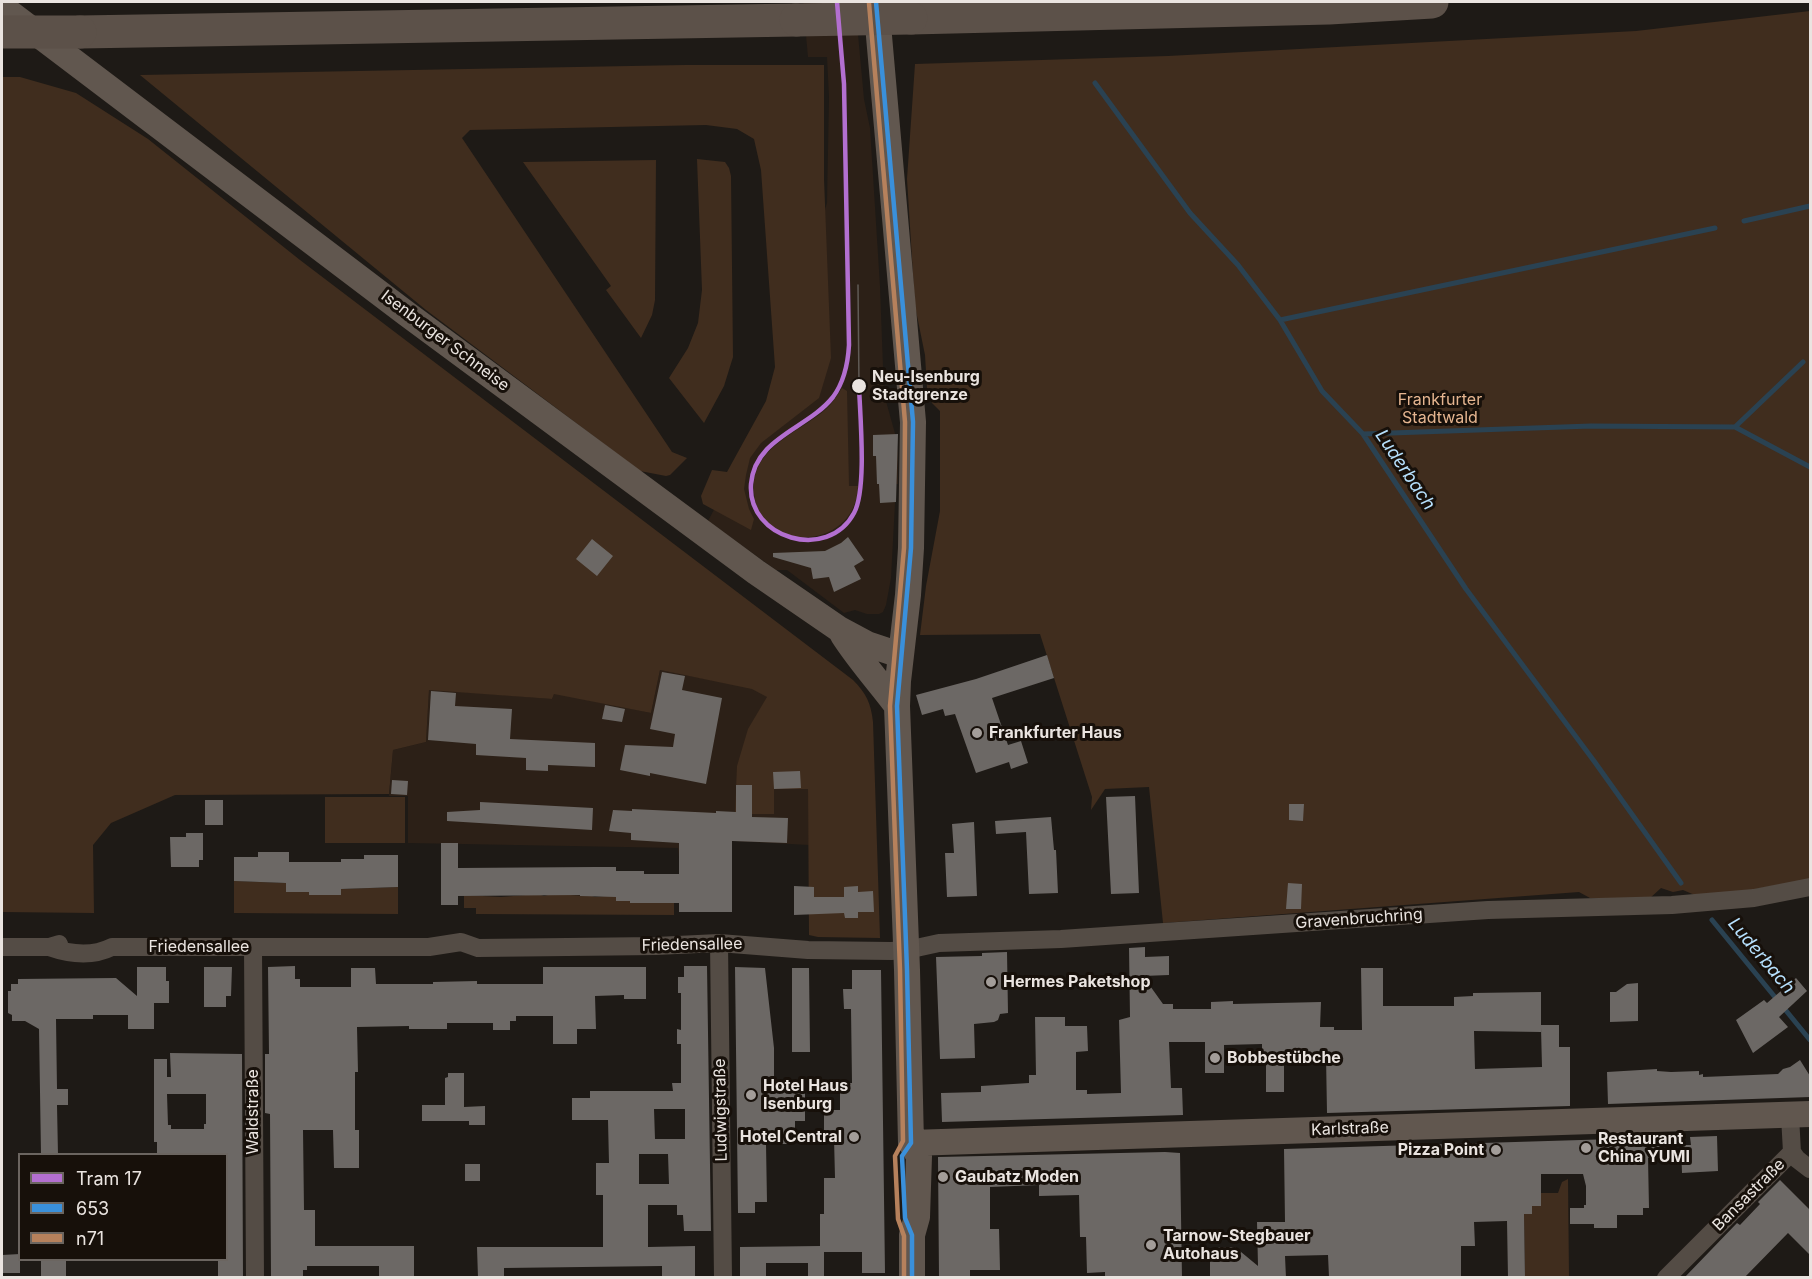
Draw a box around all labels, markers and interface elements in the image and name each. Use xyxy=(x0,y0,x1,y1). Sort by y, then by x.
street label: Isenburger Schneise xyxy=(377,287,513,395)
place label: Neu-Isenburg Stadtgrenze xyxy=(872,367,980,405)
marker: Neu-Isenburg Stadtgrenze xyxy=(850,377,868,395)
park label: Frankfurter Stadtwald xyxy=(1398,390,1482,428)
water label: Luderbach xyxy=(1370,426,1440,514)
place label: Frankfurter Haus xyxy=(989,723,1122,743)
marker: Frankfurter Haus xyxy=(970,726,984,740)
street label: Gravenbruchring xyxy=(1295,905,1423,933)
water label: Luderbach xyxy=(1723,914,1799,998)
street label: Friedensallee xyxy=(641,935,743,955)
street label: Friedensallee xyxy=(149,937,249,957)
place label: Hermes Paketshop xyxy=(1003,972,1150,992)
marker: Hermes Paketshop xyxy=(984,975,998,989)
place label: Bobbestübche xyxy=(1227,1048,1341,1068)
marker: Bobbestübche xyxy=(1208,1051,1222,1065)
street label: Ludwigstraße xyxy=(711,1058,731,1162)
street label: Waldstraße xyxy=(243,1069,263,1155)
place label: Hotel Haus Isenburg xyxy=(763,1076,848,1114)
marker: Hotel Haus Isenburg xyxy=(744,1088,758,1102)
street label: Karlstraße xyxy=(1311,1118,1389,1140)
place label: Hotel Central xyxy=(740,1127,842,1147)
place label: Restaurant China YUMI xyxy=(1598,1129,1690,1167)
marker: Hotel Central xyxy=(847,1130,861,1144)
place label: Pizza Point xyxy=(1398,1140,1484,1160)
marker: Restaurant China YUMI xyxy=(1579,1141,1593,1155)
marker: Pizza Point xyxy=(1489,1143,1503,1157)
legend xyxy=(18,1153,228,1261)
street label: Bansastraße xyxy=(1709,1155,1789,1235)
place label: Gaubatz Moden xyxy=(955,1167,1079,1187)
text: Tram 17 xyxy=(76,1168,142,1189)
marker: Gaubatz Moden xyxy=(936,1170,950,1184)
text: 653 xyxy=(76,1198,109,1219)
place label: Tarnow-Stegbauer Autohaus xyxy=(1163,1226,1310,1264)
text: n71 xyxy=(76,1228,104,1249)
marker: Tarnow-Stegbauer Autohaus xyxy=(1144,1238,1158,1252)

